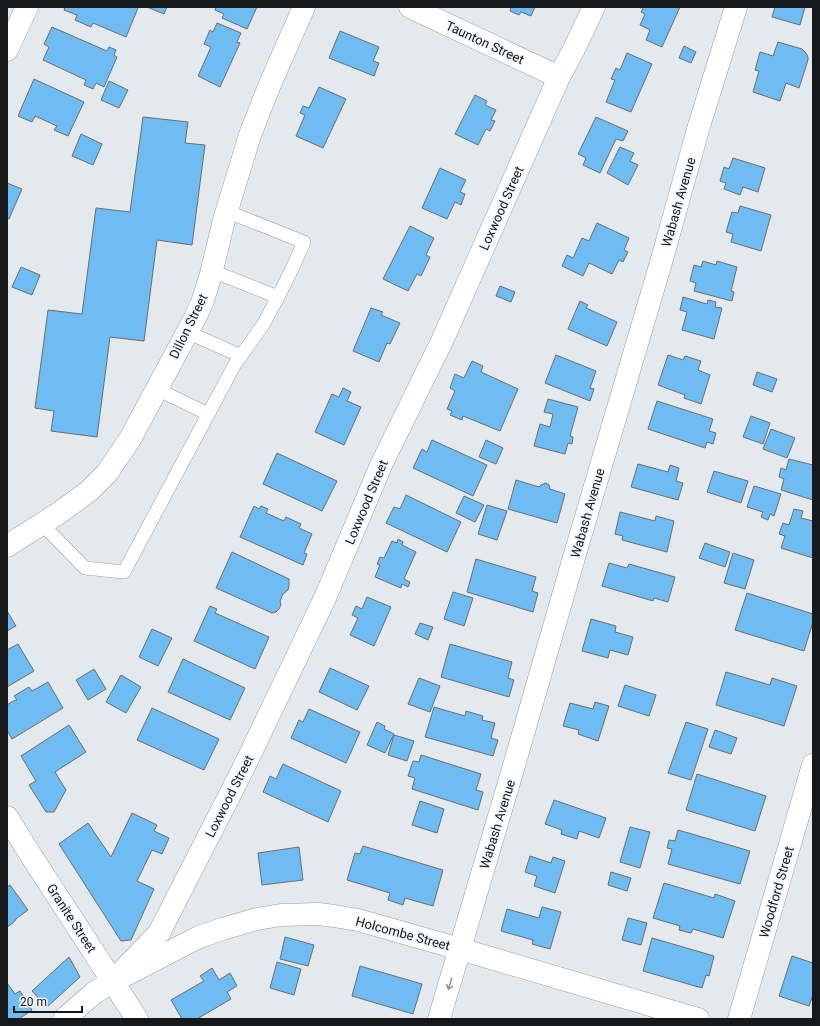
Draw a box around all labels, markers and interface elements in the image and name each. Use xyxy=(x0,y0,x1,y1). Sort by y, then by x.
street label: Taunton Street xyxy=(443,18,526,67)
street label: Wabash Avenue xyxy=(659,156,698,249)
street label: Loxwood Street xyxy=(476,164,527,252)
street label: Dillon Street xyxy=(166,291,211,361)
street label: Loxwood Street xyxy=(342,458,391,547)
street label: Wabash Avenue xyxy=(568,467,607,560)
street label: Loxwood Street xyxy=(202,753,257,840)
street label: Wabash Avenue xyxy=(477,778,518,871)
street label: Woodford Street xyxy=(756,845,797,940)
street label: Granite Street xyxy=(44,881,99,956)
street label: Holcombe Street xyxy=(354,914,452,953)
one-way arrow xyxy=(446,977,453,990)
scale bar xyxy=(14,988,82,1014)
text: 20 m xyxy=(20,995,47,1009)

